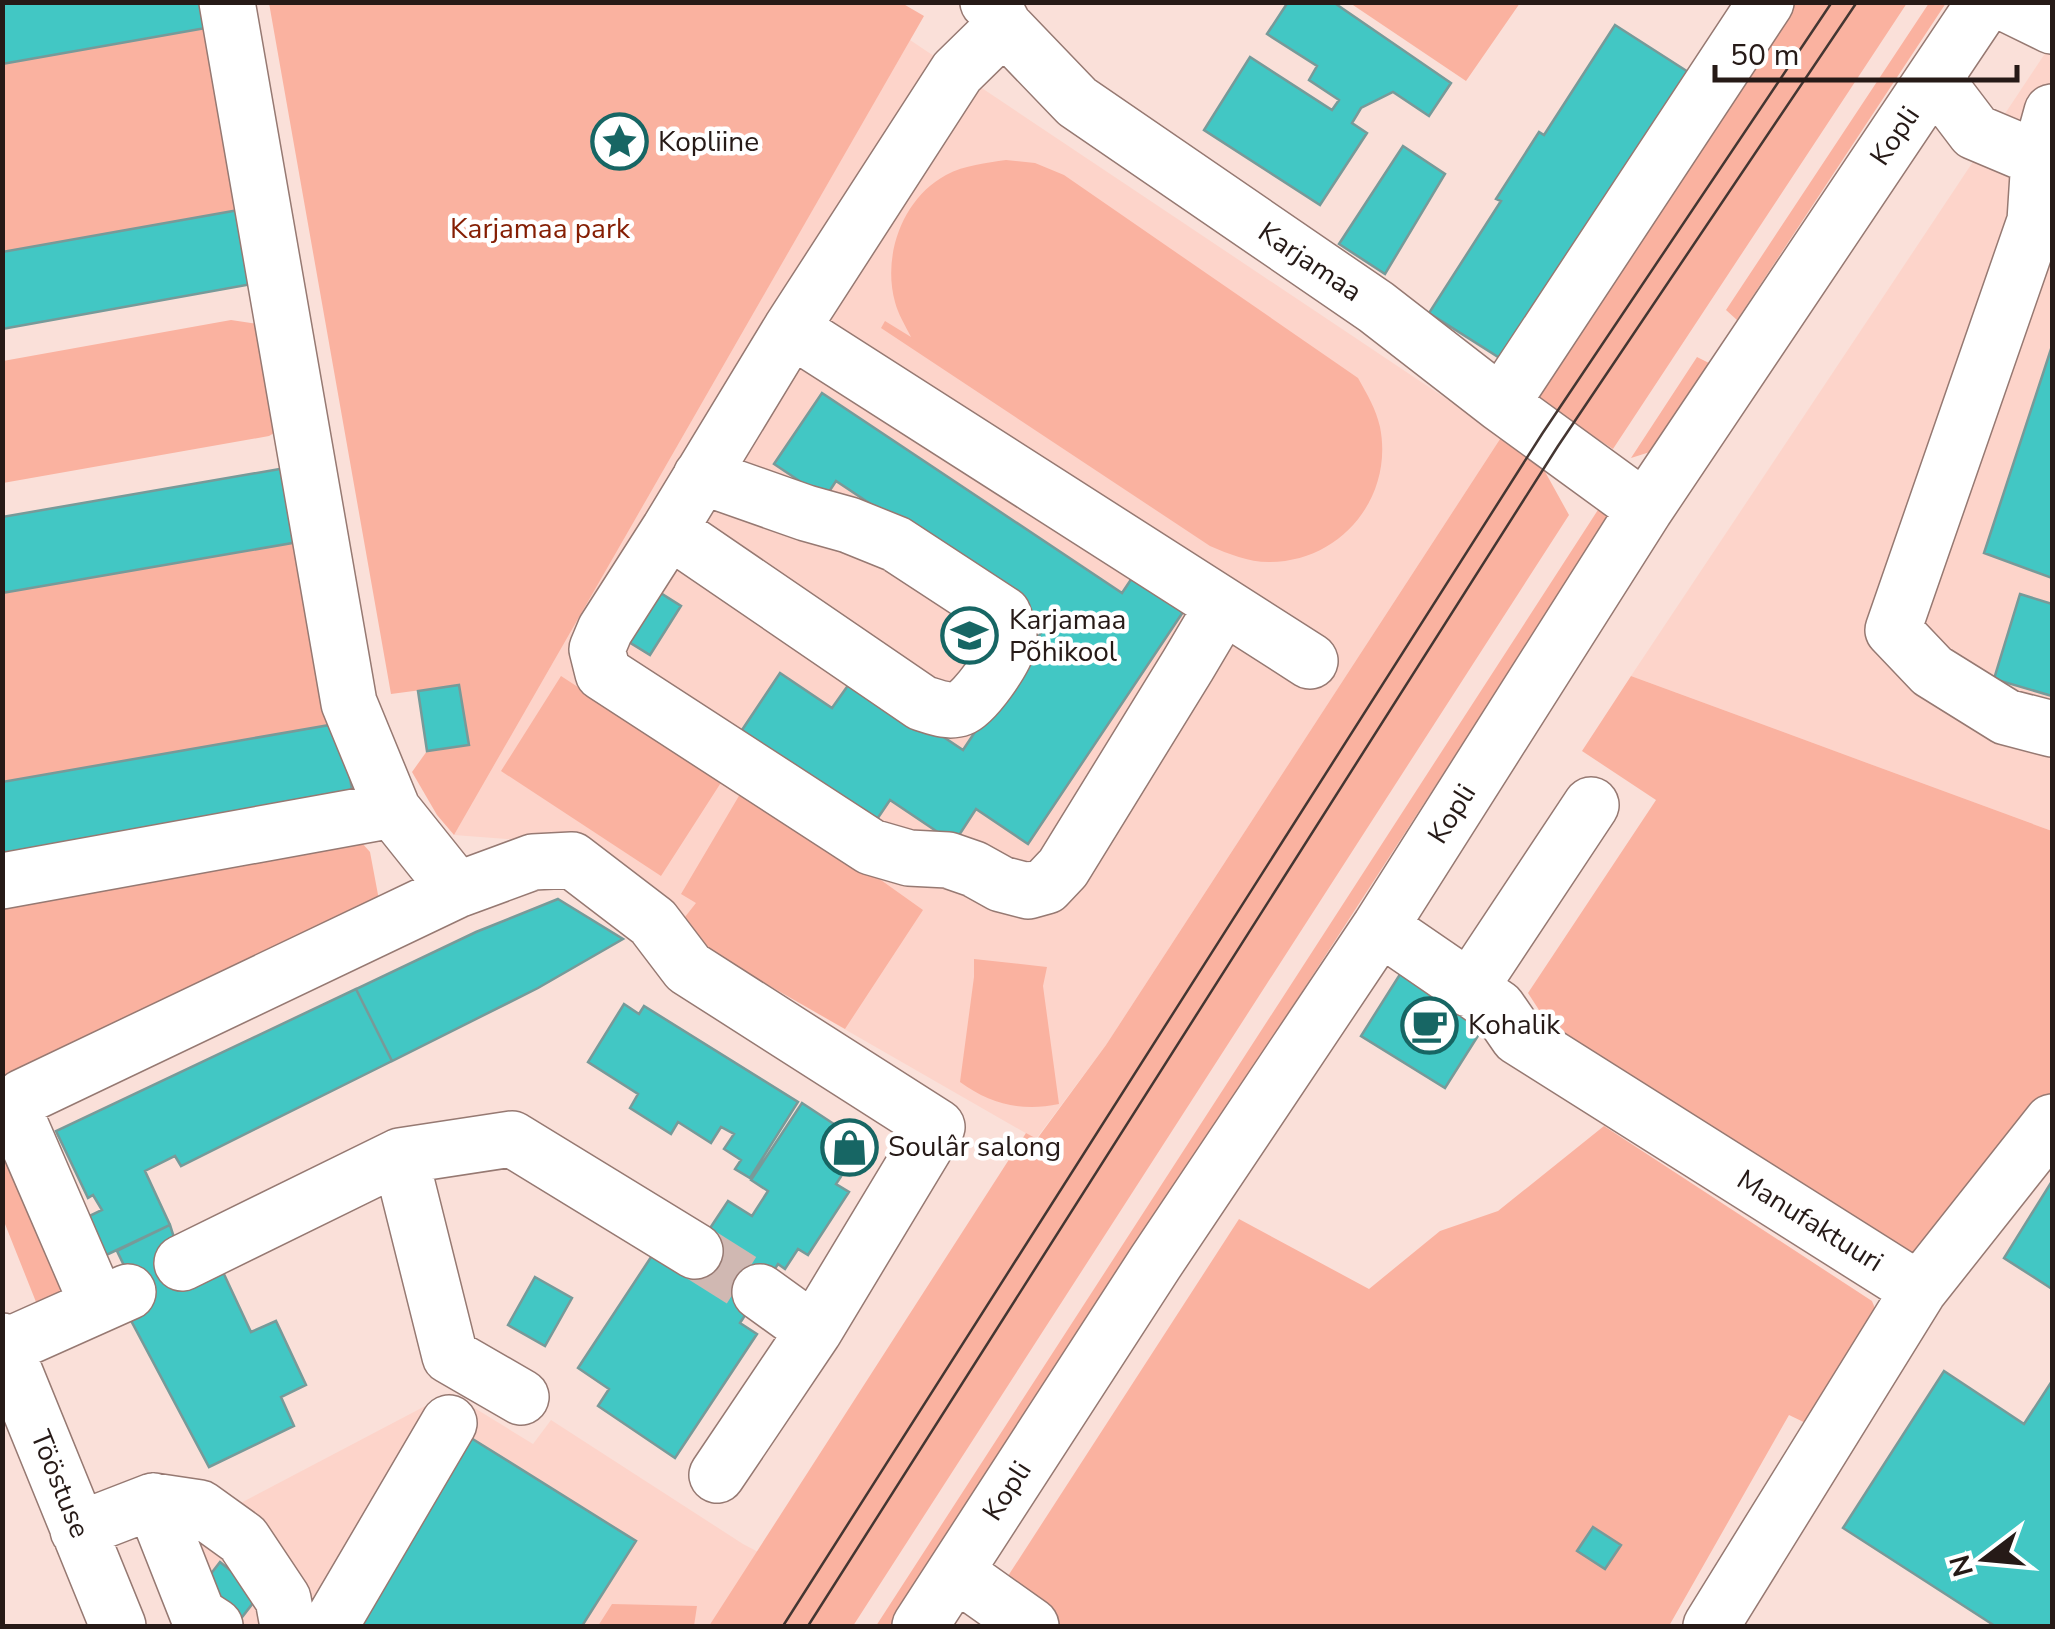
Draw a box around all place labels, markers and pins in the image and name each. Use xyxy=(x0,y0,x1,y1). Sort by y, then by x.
place icon: Kopliine xyxy=(589,112,649,172)
place label: Kopliine xyxy=(658,123,759,161)
place label: Karjamaa Põhikool xyxy=(1009,601,1126,671)
school or university icon: Karjamaa Põhikool xyxy=(940,606,1000,666)
cafe icon: Kohalik xyxy=(1399,995,1459,1055)
place label: Kohalik xyxy=(1468,1006,1561,1044)
shop icon: Soulâr salong xyxy=(819,1117,879,1177)
place label: Soulâr salong xyxy=(888,1128,1061,1166)

